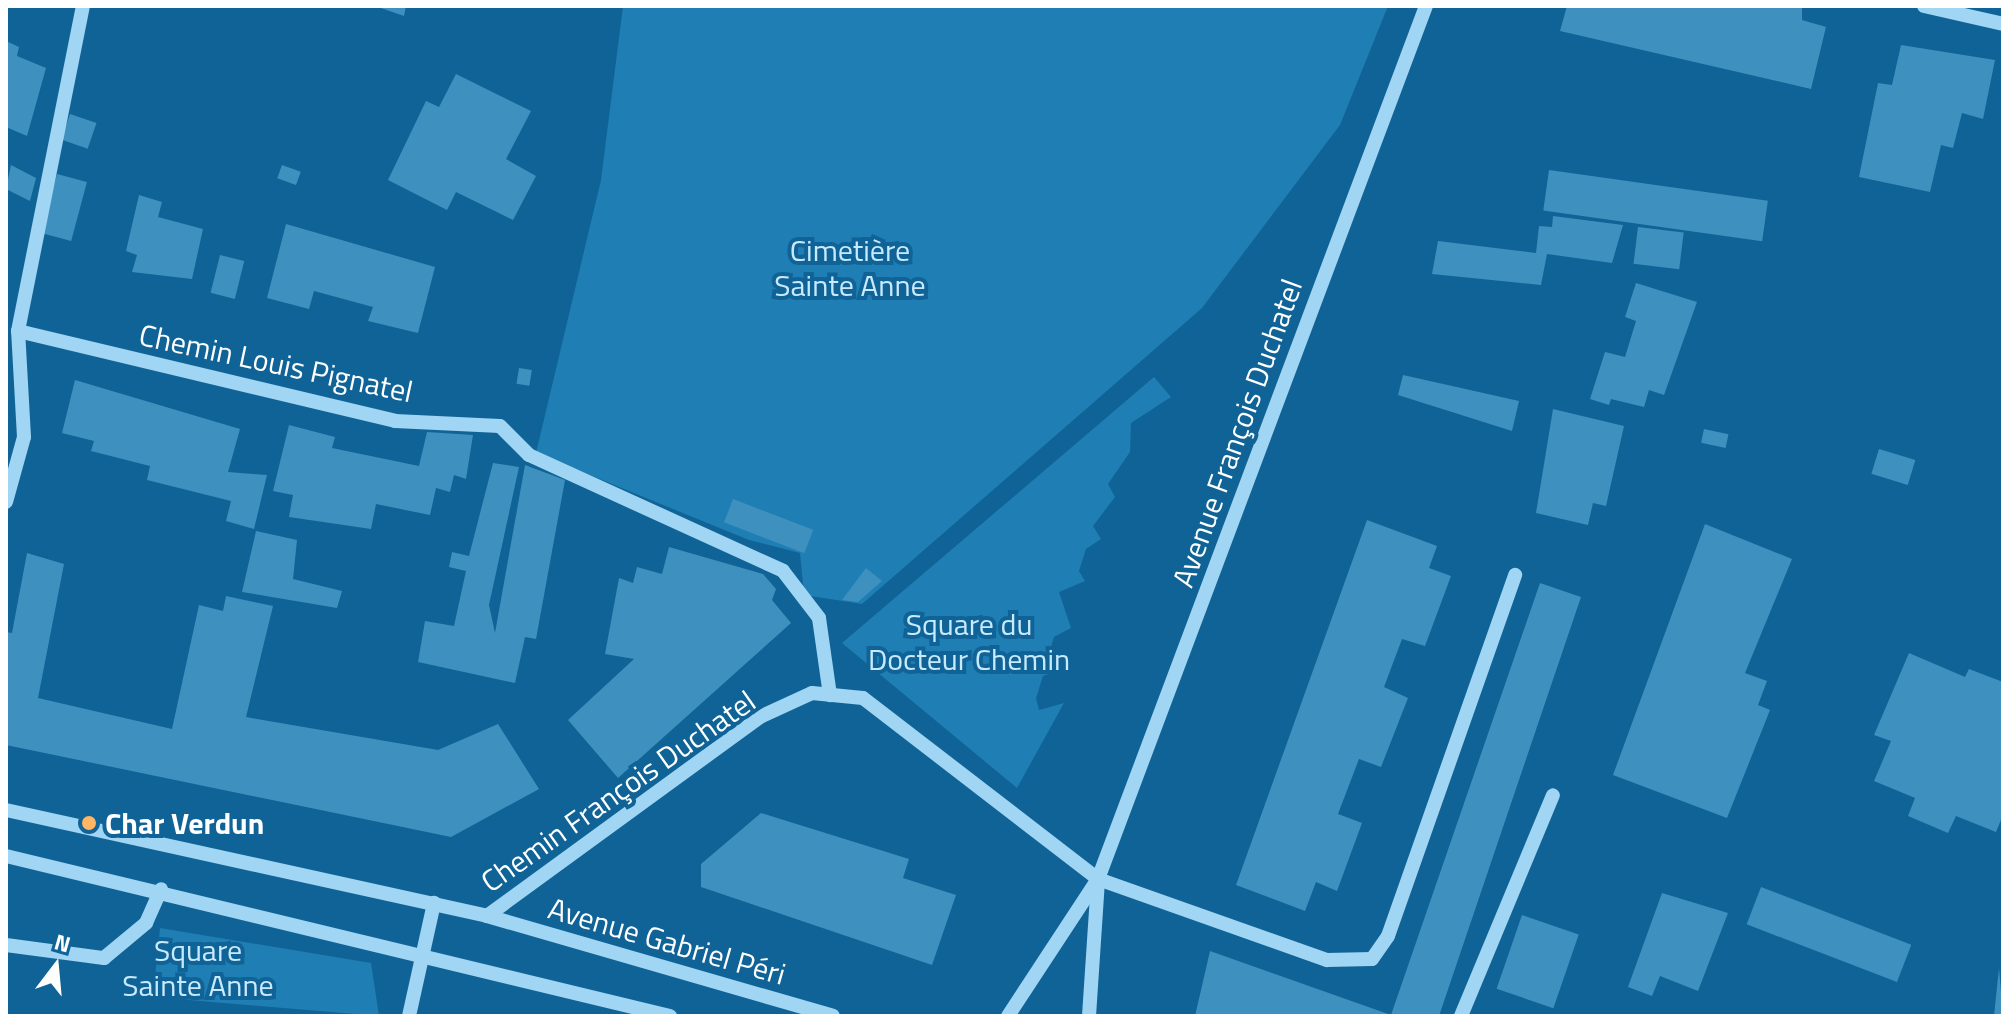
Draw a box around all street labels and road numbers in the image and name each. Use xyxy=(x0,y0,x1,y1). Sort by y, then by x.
street label: Avenue François Duchatel xyxy=(1164,274,1310,592)
street label: Chemin Louis Pignatel xyxy=(136,316,416,410)
street label: Chemin François Duchatel xyxy=(474,683,762,899)
street label: Avenue Gabriel Péri xyxy=(544,890,790,992)

